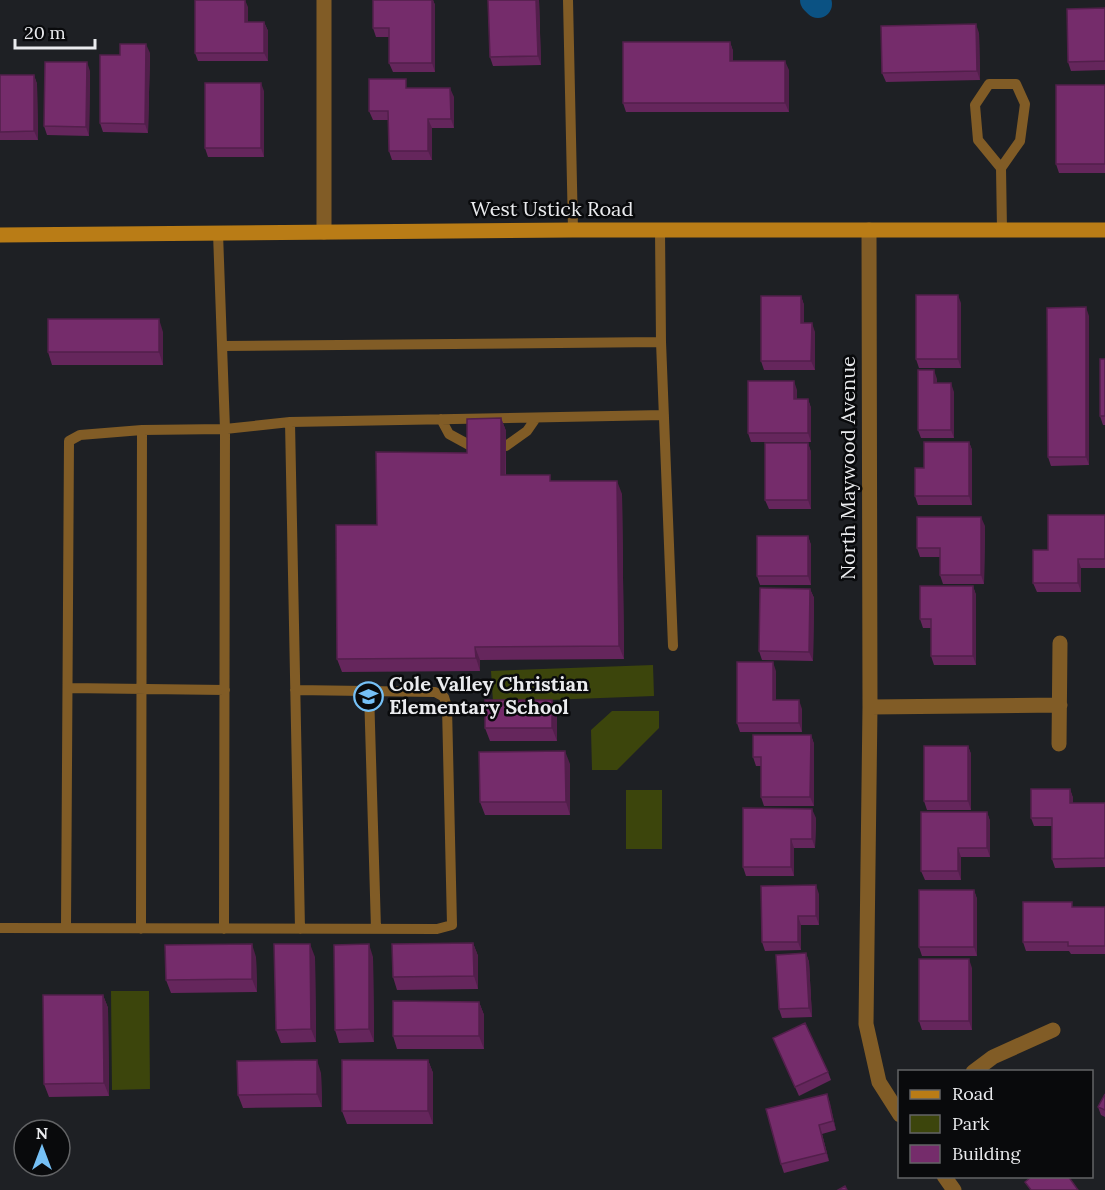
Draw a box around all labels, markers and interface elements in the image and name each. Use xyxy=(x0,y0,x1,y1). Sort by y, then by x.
scale bar xyxy=(15,12,94,50)
text: 20 m xyxy=(24,21,66,44)
street label: West Ustick Road xyxy=(471,196,633,221)
street label: North Maywood Avenue xyxy=(835,356,860,580)
place label: Cole Valley Christian Elementary School xyxy=(389,671,589,719)
school or university icon: Cole Valley Christian Elementary School xyxy=(352,680,384,712)
legend xyxy=(898,1070,1093,1178)
text: Road xyxy=(952,1082,994,1105)
text: Park xyxy=(952,1112,990,1135)
north arrow xyxy=(12,1118,72,1178)
text: N xyxy=(36,1123,48,1143)
text: Building xyxy=(952,1142,1022,1165)

